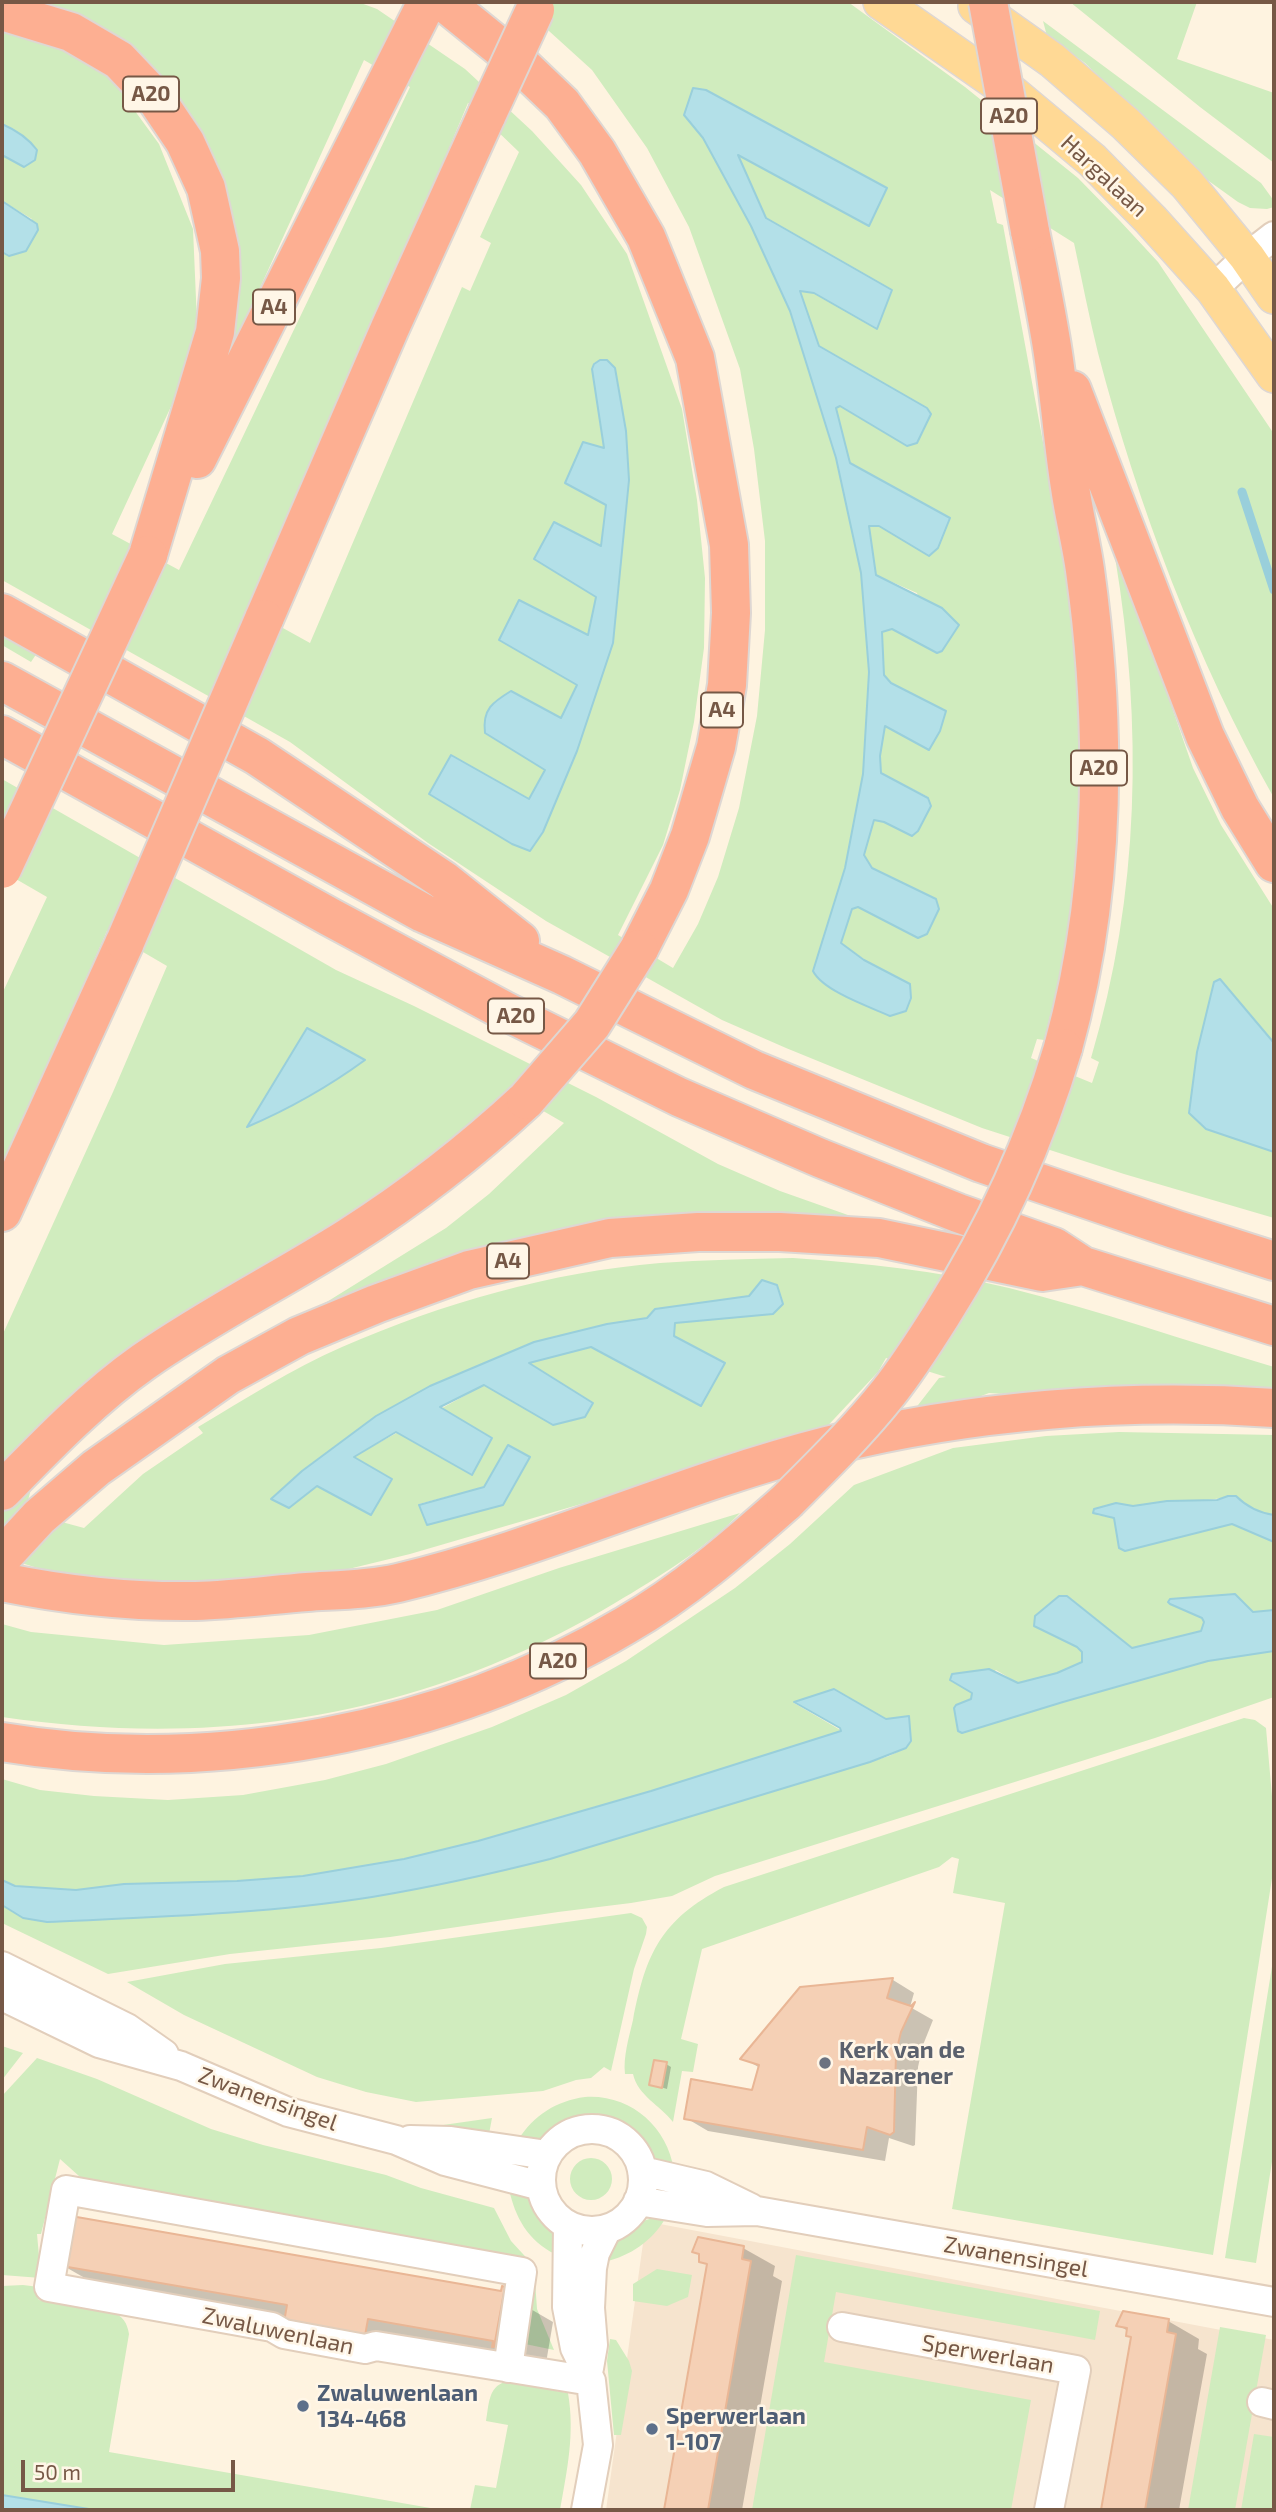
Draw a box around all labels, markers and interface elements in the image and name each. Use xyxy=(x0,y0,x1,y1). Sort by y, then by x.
road number: A20 xyxy=(123,76,179,112)
road number: A20 xyxy=(981,99,1037,134)
street label: Hargalaan xyxy=(1055,129,1153,223)
road number: A4 xyxy=(253,290,295,324)
road number: A4 xyxy=(701,692,743,728)
road number: A20 xyxy=(1071,750,1127,786)
road number: A20 xyxy=(488,998,544,1034)
road number: A4 xyxy=(487,1244,529,1278)
road number: A20 xyxy=(530,1644,586,1678)
place label: Kerk van de Nazarener xyxy=(839,2036,965,2090)
marker: Kerk van de Nazarener xyxy=(817,2055,833,2071)
street label: Zwanensingel xyxy=(195,2061,341,2137)
street label: Zwanensingel xyxy=(942,2231,1090,2283)
street label: Zwaluwenlaan xyxy=(200,2301,356,2361)
street label: Sperwerlaan xyxy=(920,2329,1056,2379)
place label: Zwaluwenlaan 134-468 xyxy=(317,2379,478,2433)
marker: Zwaluwenlaan 134-468 xyxy=(295,2398,311,2414)
place label: Sperwerlaan 1-107 xyxy=(666,2402,806,2456)
marker: Sperwerlaan 1-107 xyxy=(644,2421,660,2437)
scale bar xyxy=(24,2446,238,2490)
text: 50 m xyxy=(34,2459,81,2484)

